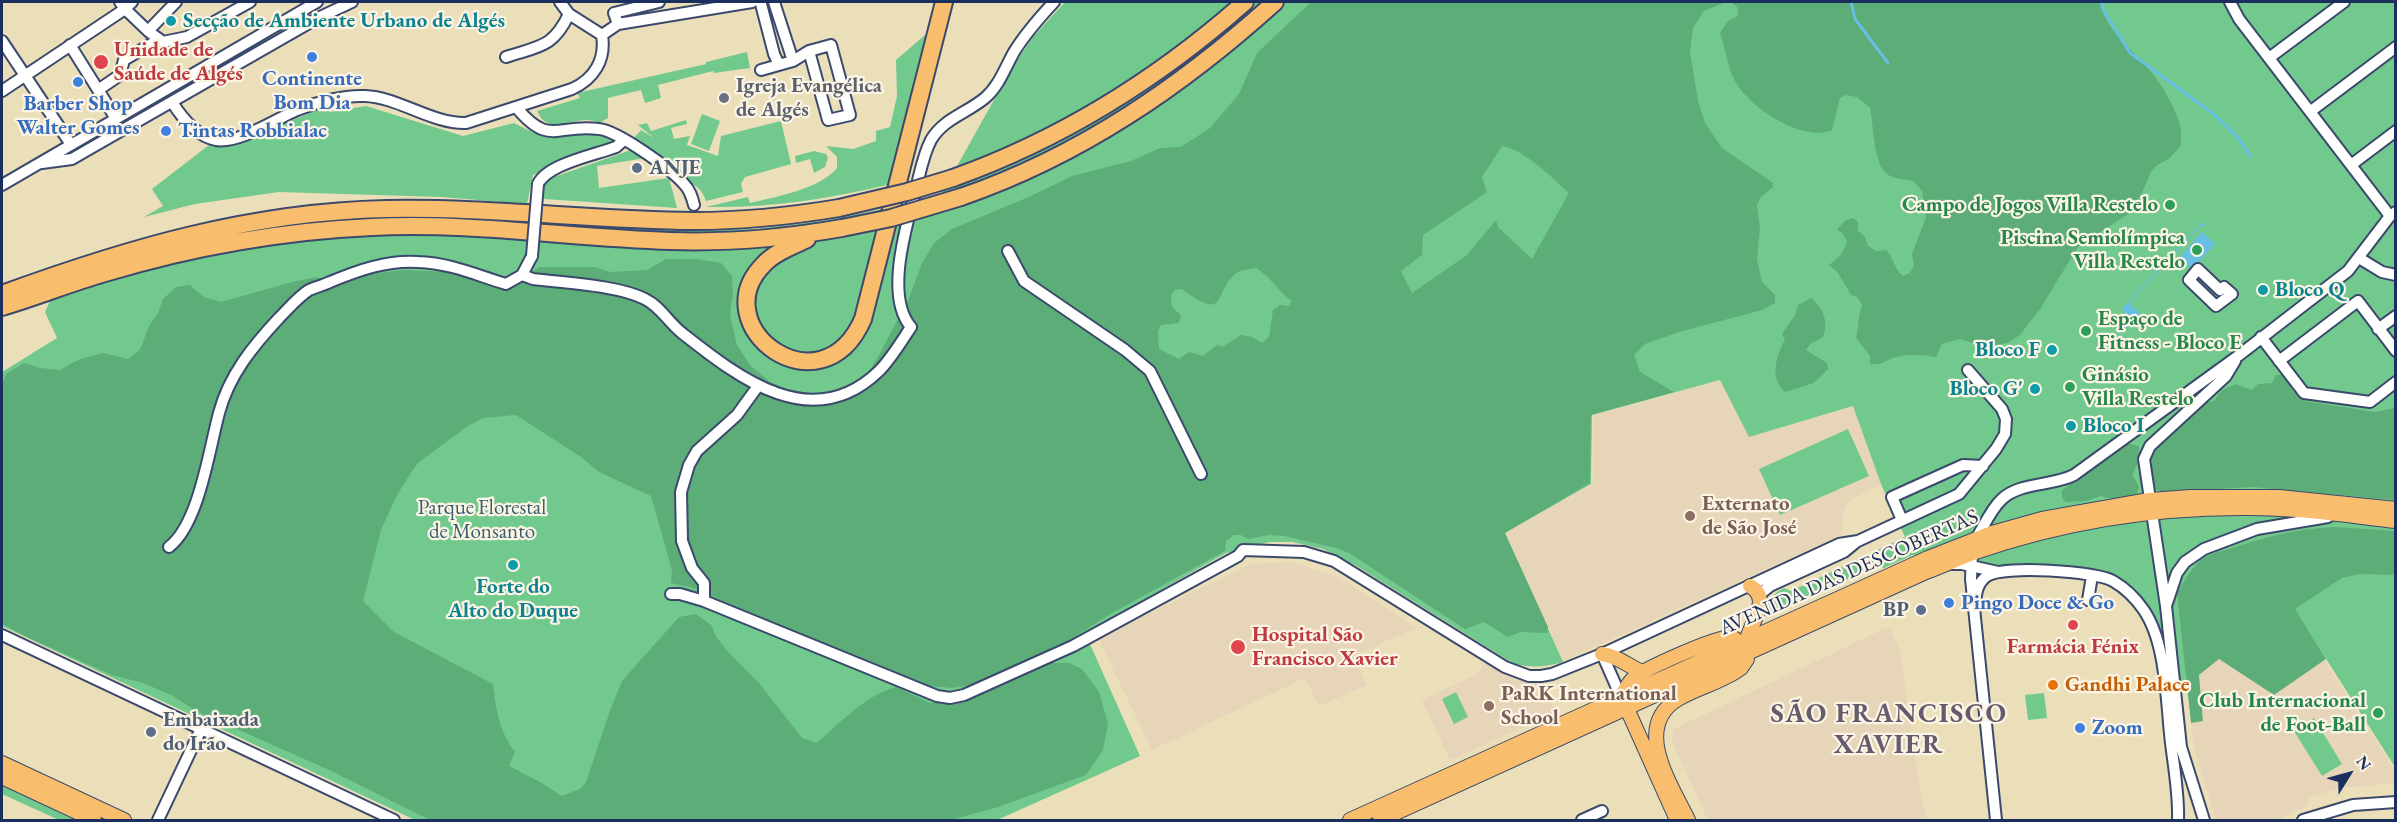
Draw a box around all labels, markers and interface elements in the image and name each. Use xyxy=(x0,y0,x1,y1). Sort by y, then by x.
place label: Secção de Ambiente Urbano de Algés xyxy=(183,8,505,34)
marker: Secção de Ambiente Urbano de Algés xyxy=(164,14,178,28)
place label: Unidade de Saúde de Algés xyxy=(114,37,243,87)
marker: Continente Bom Dia xyxy=(305,50,319,64)
marker: Unidade de Saúde de Algés xyxy=(92,53,110,71)
place label: Continente Bom Dia xyxy=(262,66,362,116)
place label: Igreja Evangélica de Algés xyxy=(736,73,882,123)
marker: Barber Shop Walter Gomes xyxy=(71,75,85,89)
place label: Barber Shop Walter Gomes xyxy=(16,91,140,141)
marker: Igreja Evangélica de Algés xyxy=(717,91,731,105)
place label: Tintas Robbialac xyxy=(178,118,327,144)
marker: Tintas Robbialac xyxy=(159,124,173,138)
place label: ANJE xyxy=(649,155,701,181)
marker: ANJE xyxy=(630,161,644,175)
place label: Campo de Jogos Villa Restelo xyxy=(1902,192,2158,218)
marker: Campo de Jogos Villa Restelo xyxy=(2163,198,2177,212)
place label: Piscina Semiolímpica Villa Restelo xyxy=(2000,225,2185,275)
marker: Piscina Semiolímpica Villa Restelo xyxy=(2190,243,2204,257)
place label: Bloco Q xyxy=(2275,277,2344,303)
marker: Bloco Q xyxy=(2256,283,2270,297)
place label: Espaço de Fitness - Bloco E xyxy=(2098,306,2241,356)
marker: Espaço de Fitness - Bloco E xyxy=(2079,324,2093,338)
place label: Bloco F xyxy=(1975,337,2040,363)
marker: Bloco F xyxy=(2045,343,2059,357)
place label: Ginásio Villa Restelo xyxy=(2082,362,2194,412)
place label: Bloco G' xyxy=(1949,376,2023,402)
marker: Ginásio Villa Restelo xyxy=(2063,380,2077,394)
marker: Bloco G' xyxy=(2028,382,2042,396)
place label: Bloco I xyxy=(2083,413,2144,439)
marker: Bloco I xyxy=(2064,419,2078,433)
place label: Externato de São José xyxy=(1702,491,1797,541)
park label: Parque Florestal de Monsanto xyxy=(418,495,546,545)
street label: AVENIDA DAS DESCOBERTAS xyxy=(1716,504,1982,642)
marker: Externato de São José xyxy=(1683,509,1697,523)
marker: Forte do Alto do Duque xyxy=(506,558,520,572)
place label: Forte do Alto do Duque xyxy=(448,574,578,624)
place label: Pingo Doce & Go xyxy=(1961,590,2114,616)
marker: Pingo Doce & Go xyxy=(1942,596,1956,610)
place label: BP xyxy=(1883,597,1909,623)
marker: BP xyxy=(1914,603,1928,617)
marker: Farmácia Fénix xyxy=(2066,618,2080,632)
place label: Hospital São Francisco Xavier xyxy=(1252,622,1398,672)
place label: Farmácia Fénix xyxy=(2007,634,2139,660)
marker: Hospital São Francisco Xavier xyxy=(1229,638,1247,656)
place label: Gandhi Palace xyxy=(2065,672,2190,698)
marker: Gandhi Palace xyxy=(2046,678,2060,692)
place label: PaRK International School xyxy=(1501,681,1677,731)
place label: Club Internacional de Foot-Ball xyxy=(2199,688,2366,738)
marker: PaRK International School xyxy=(1482,699,1496,713)
district label: SÃO FRANCISCO XAVIER xyxy=(1771,699,2007,762)
marker: Club Internacional de Foot-Ball xyxy=(2371,706,2385,720)
place label: Embaixada do Irão xyxy=(163,707,259,757)
place label: Zoom xyxy=(2092,715,2143,741)
marker: Zoom xyxy=(2073,721,2087,735)
marker: Embaixada do Irão xyxy=(144,725,158,739)
north arrow xyxy=(2319,744,2379,804)
text: N xyxy=(2351,751,2376,774)

